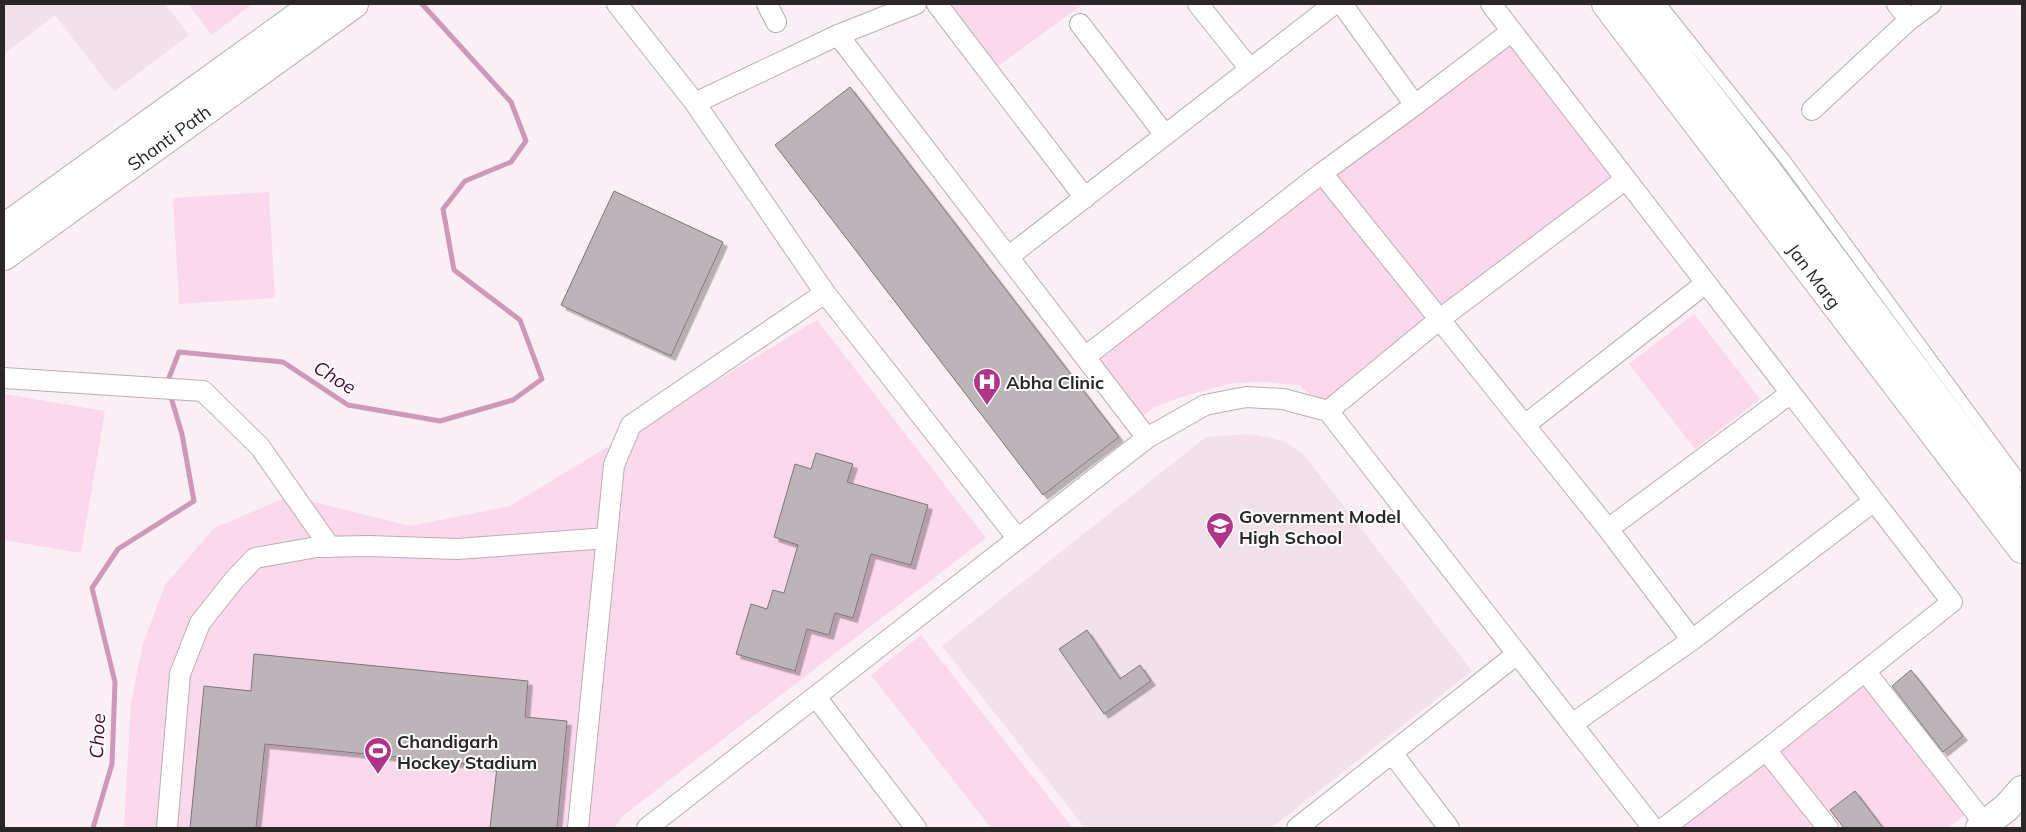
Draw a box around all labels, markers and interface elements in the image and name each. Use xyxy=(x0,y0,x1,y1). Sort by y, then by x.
street label: Shanti Path xyxy=(123,100,215,176)
street label: Jan Marg xyxy=(1782,239,1846,313)
water label: Choe xyxy=(309,355,361,399)
hospital icon: Abha Clinic xyxy=(972,367,1002,406)
place label: Abha Clinic xyxy=(1006,371,1104,394)
place label: Government Model High School xyxy=(1239,505,1401,549)
school or university icon: Government Model High School xyxy=(1205,511,1235,550)
water label: Choe xyxy=(84,713,110,759)
place label: Chandigarh Hockey Stadium xyxy=(397,730,537,774)
sports icon: Chandigarh Hockey Stadium xyxy=(363,736,393,775)

